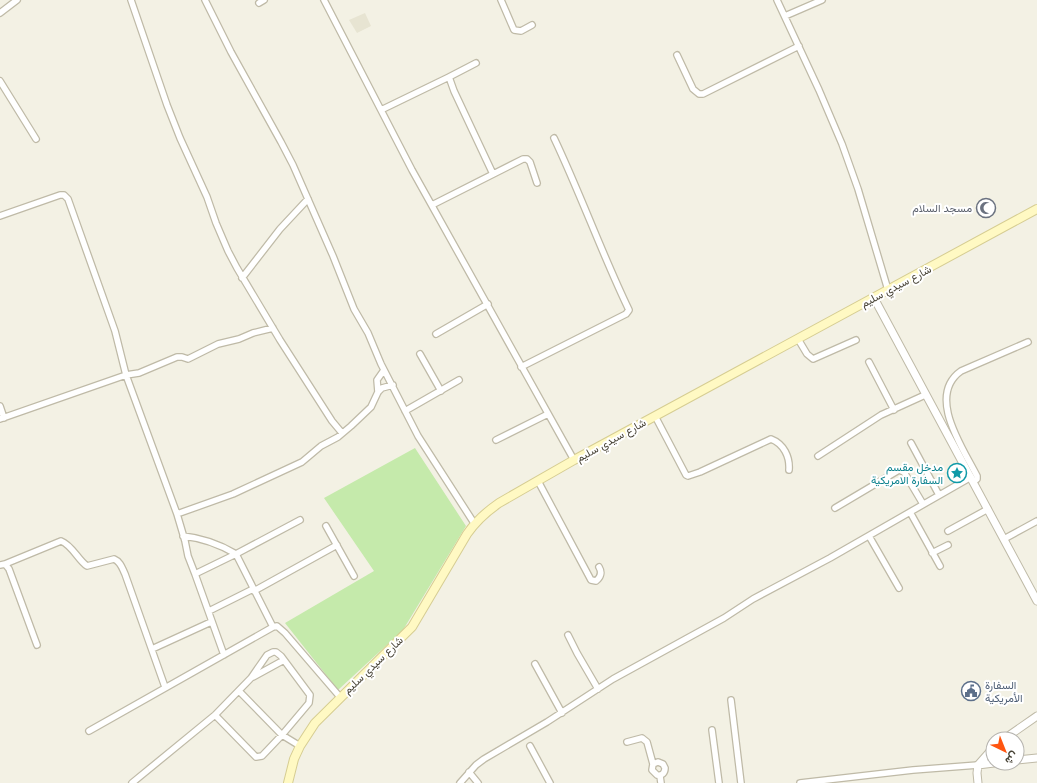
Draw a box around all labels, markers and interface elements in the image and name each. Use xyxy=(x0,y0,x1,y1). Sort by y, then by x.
mosque icon: مسجد السلام xyxy=(975,197,997,219)
place label: مسجد السلام xyxy=(912,202,972,216)
street label: شارع سيدي سليم xyxy=(859,262,935,313)
street label: شارع سيدي سليم xyxy=(574,416,650,468)
place label: مدخل مقسم السفارة الامريكية xyxy=(871,461,943,487)
place icon: مدخل مقسم السفارة الامريكية xyxy=(946,462,968,484)
street label: شارع سيدي سليم xyxy=(341,633,408,699)
place label: السفارة الأمريكية xyxy=(985,679,1023,705)
public building icon: السفارة الأمريكية xyxy=(960,680,982,702)
north arrow xyxy=(985,731,1025,771)
text: ش xyxy=(1002,749,1021,767)

